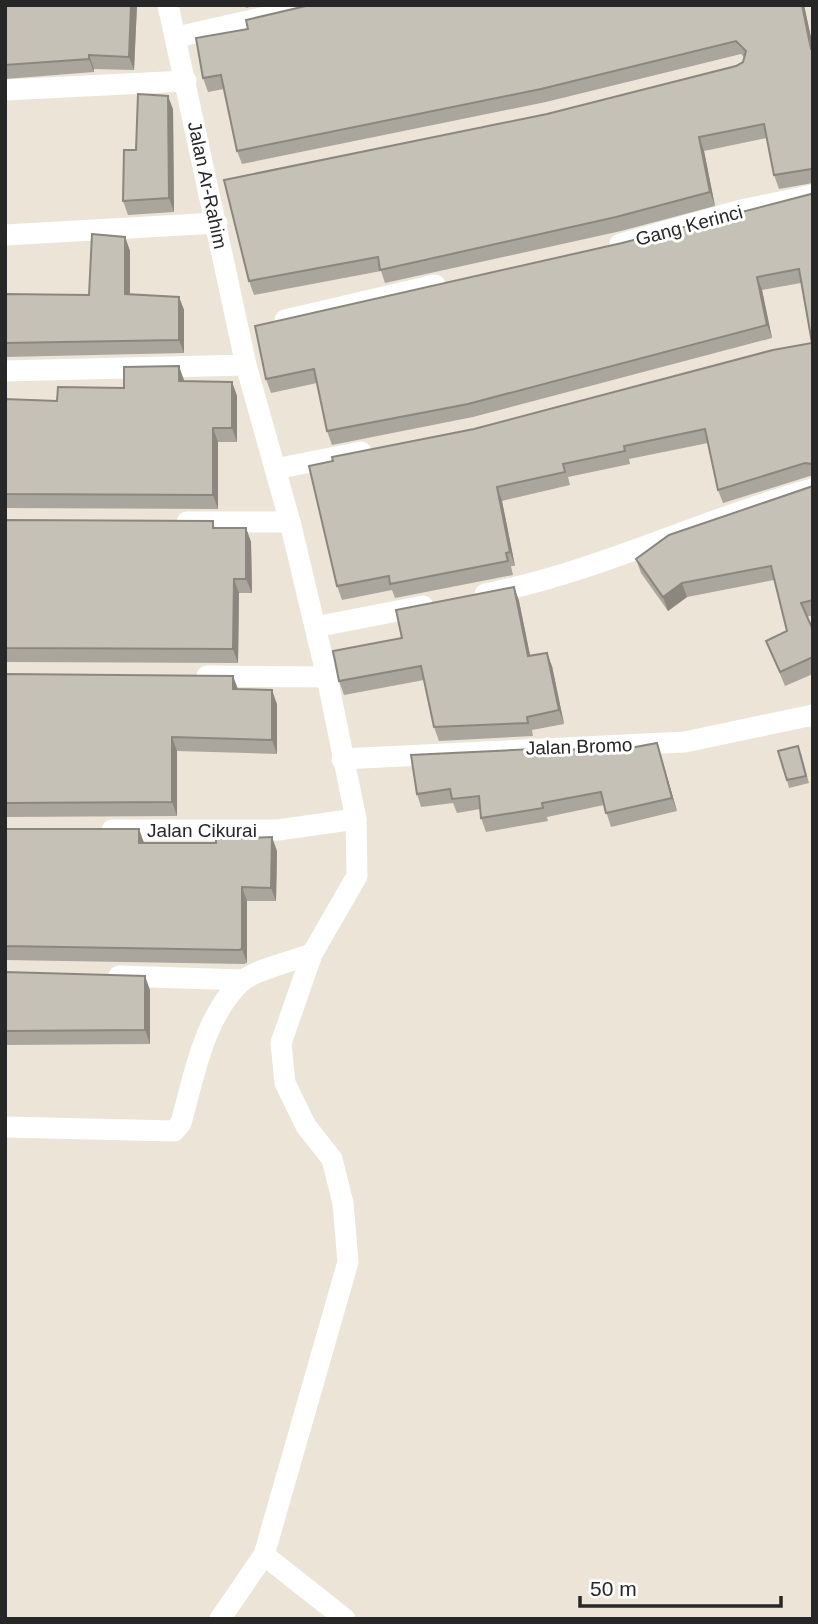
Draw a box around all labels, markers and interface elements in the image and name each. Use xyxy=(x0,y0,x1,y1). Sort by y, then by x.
street label: Jalan Ar-Rahim xyxy=(184,119,231,251)
street label: Gang Kerinci xyxy=(633,201,745,250)
street label: Jalan Bromo xyxy=(525,734,633,759)
street label: Jalan Cikurai xyxy=(147,820,257,841)
scale bar xyxy=(580,1564,781,1608)
text: 50 m xyxy=(590,1577,637,1600)

